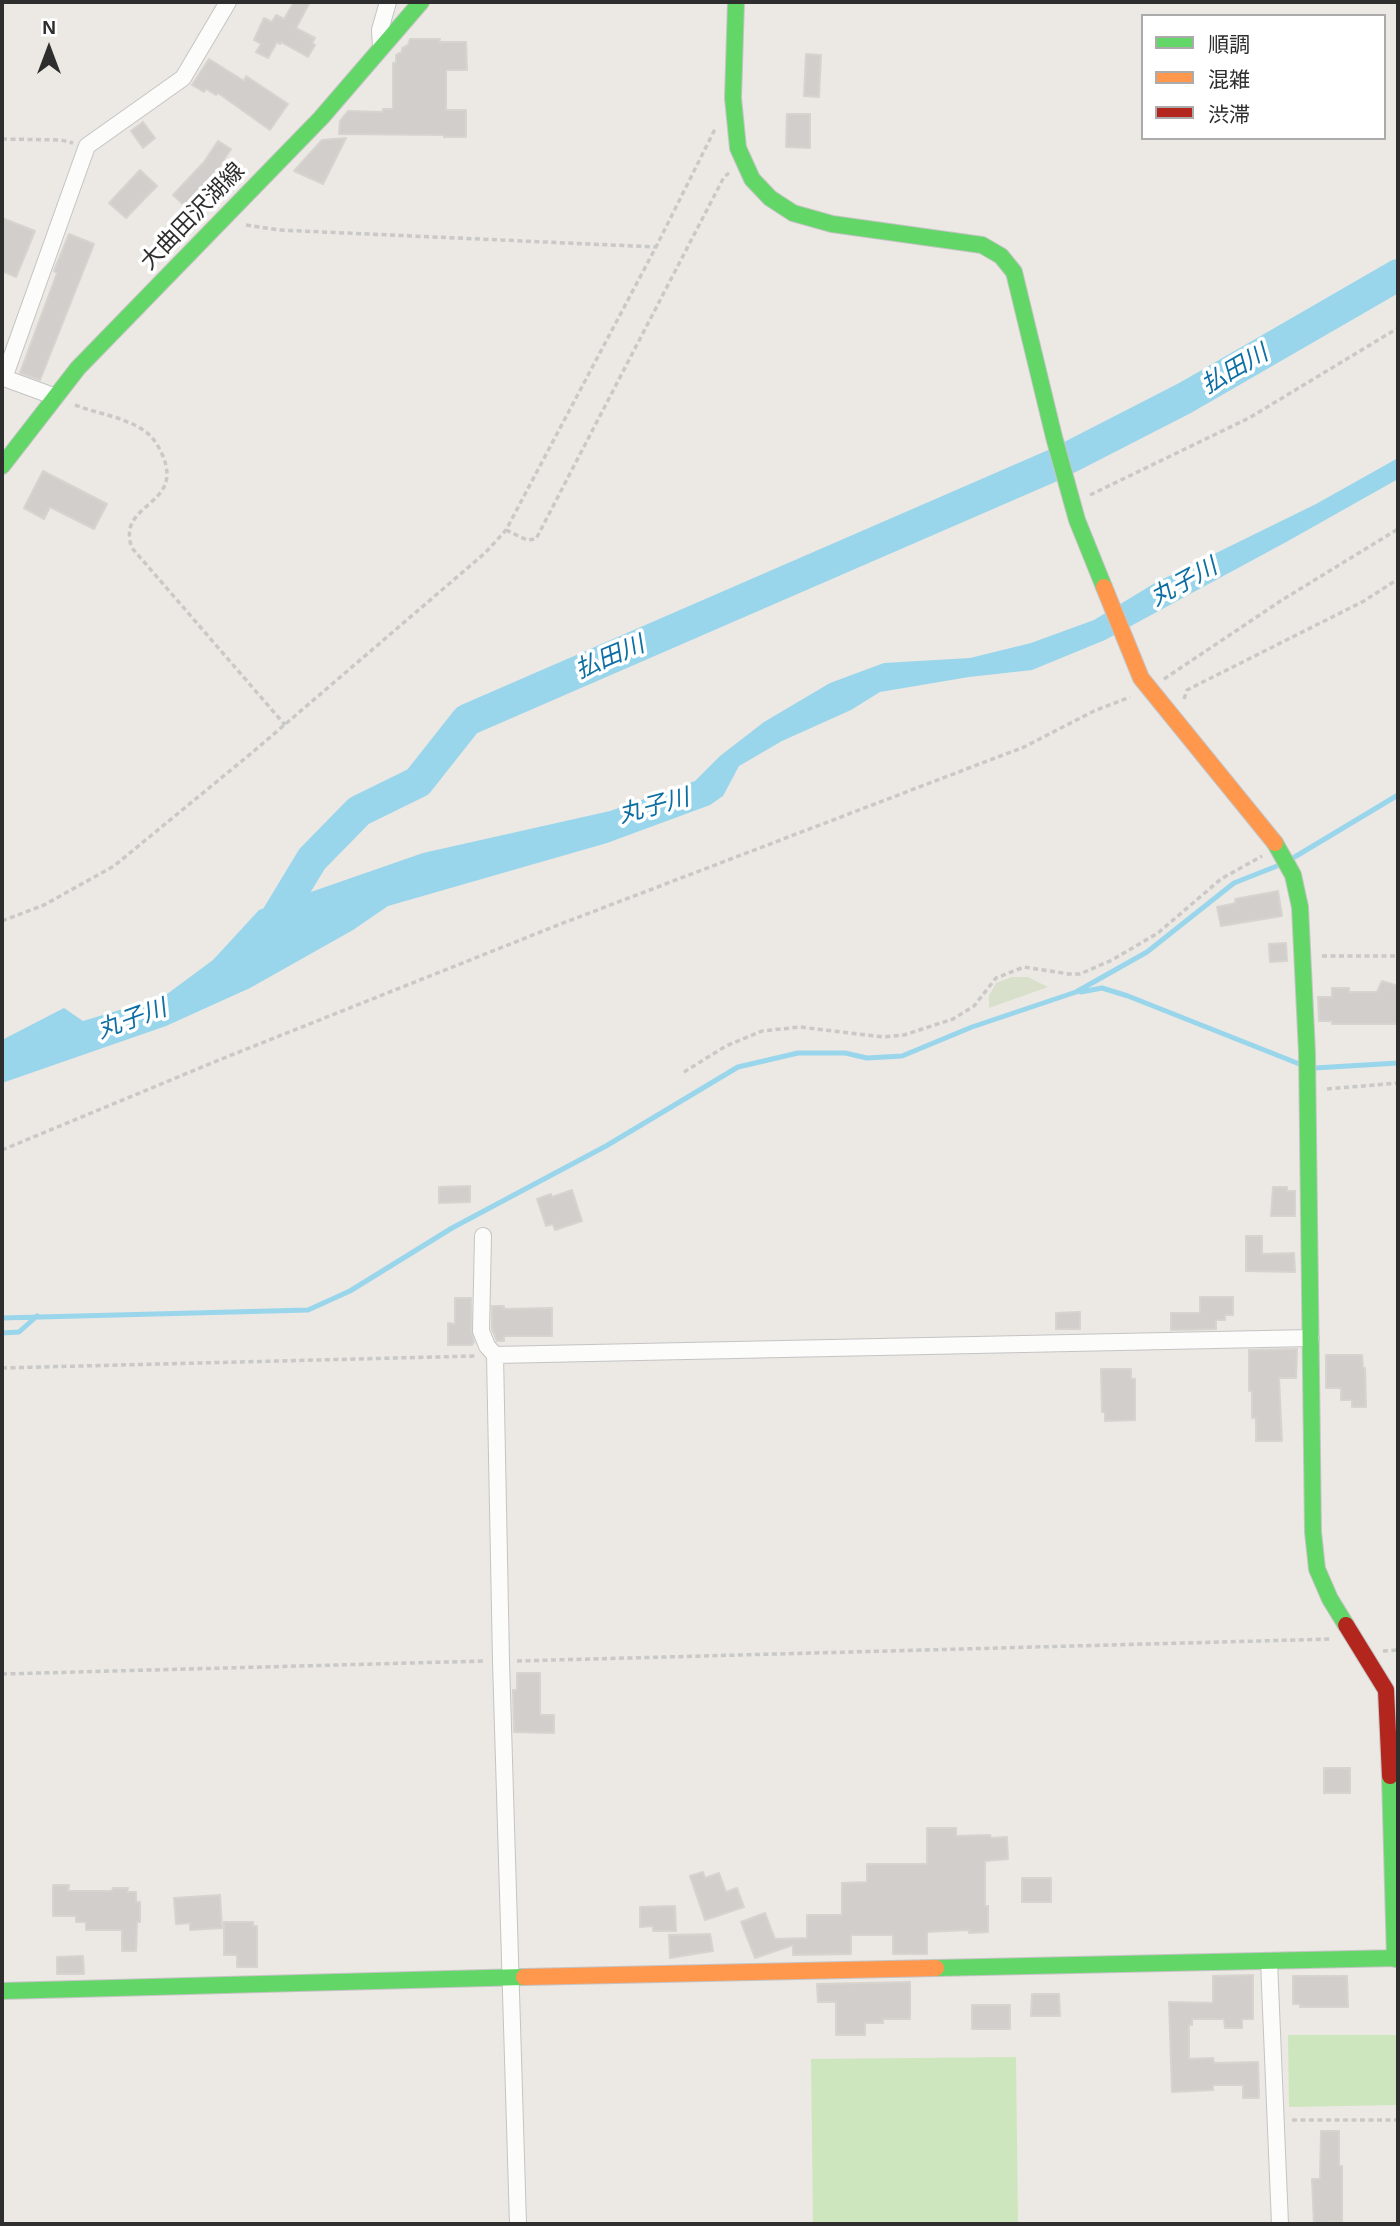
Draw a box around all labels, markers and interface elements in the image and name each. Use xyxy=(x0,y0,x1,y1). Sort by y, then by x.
north arrow xyxy=(14,14,84,84)
legend xyxy=(1141,14,1386,140)
text: N xyxy=(42,17,56,38)
text: 順調 xyxy=(1208,33,1250,56)
text: 混雑 xyxy=(1208,68,1250,91)
text: 渋滞 xyxy=(1208,103,1250,126)
street label: 大曲田沢湖線 xyxy=(135,158,251,276)
water label: 払田川 xyxy=(1197,340,1273,400)
water label: 丸子川 xyxy=(1146,553,1222,613)
water label: 払田川 xyxy=(571,631,649,685)
water label: 丸子川 xyxy=(615,784,693,830)
water label: 丸子川 xyxy=(93,994,171,1046)

